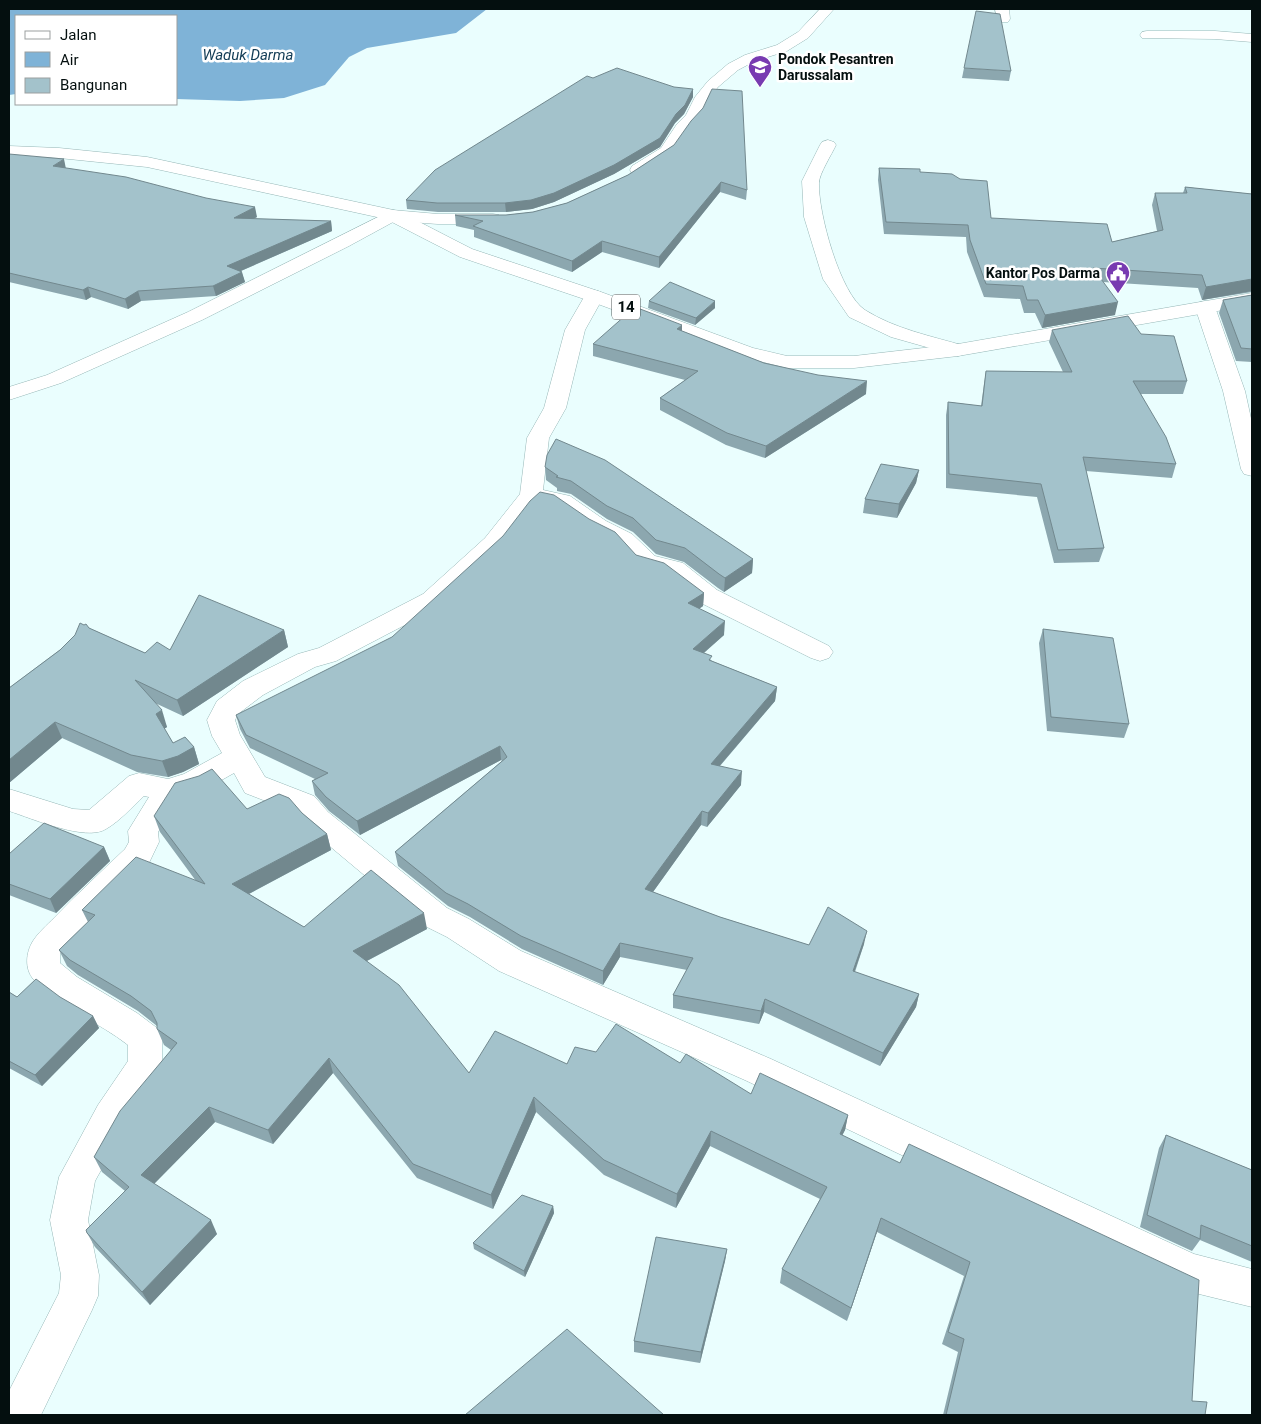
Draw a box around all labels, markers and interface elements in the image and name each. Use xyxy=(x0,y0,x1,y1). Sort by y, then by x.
legend xyxy=(15,15,178,105)
text: Jalan xyxy=(60,26,97,44)
water label: Waduk Darma xyxy=(203,46,294,64)
text: Air xyxy=(60,51,79,69)
place label: Pondok Pesantren Darussalam xyxy=(778,51,894,83)
school or university icon: Pondok Pesantren Darussalam xyxy=(747,54,773,88)
text: Bangunan xyxy=(60,76,127,94)
public building icon: Kantor Pos Darma xyxy=(1105,260,1131,294)
place label: Kantor Pos Darma xyxy=(986,265,1100,281)
road number: 14 xyxy=(612,294,640,320)

